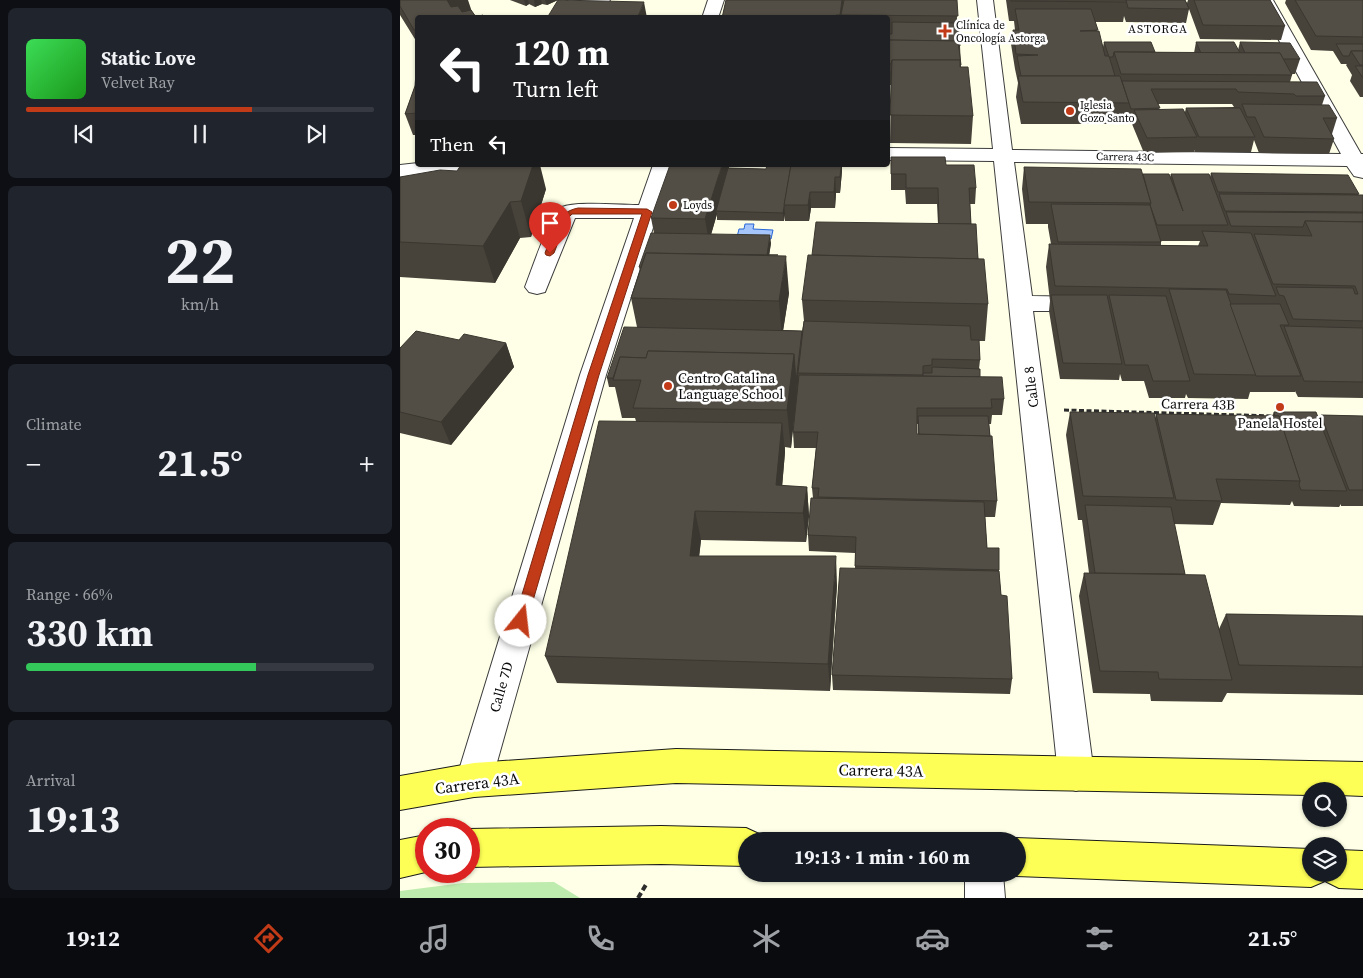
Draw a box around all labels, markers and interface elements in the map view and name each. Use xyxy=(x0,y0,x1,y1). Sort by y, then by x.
place label: Clínica de Oncología Astorga xyxy=(956,18,1046,46)
district label: ASTORGA xyxy=(1128,21,1188,37)
marker: Clínica de Oncología Astorga xyxy=(938,24,952,38)
text: 120 m xyxy=(513,29,609,77)
icon: left xyxy=(430,35,495,100)
text: Static Love xyxy=(101,45,196,71)
text: Velvet Ray xyxy=(101,71,175,93)
text: Turn left xyxy=(513,74,598,104)
place label: Iglesia Gozo Santo xyxy=(1080,98,1135,126)
marker: Iglesia Gozo Santo xyxy=(1064,105,1076,117)
icon: previous xyxy=(70,120,98,148)
icon: pause xyxy=(186,120,214,148)
icon: next xyxy=(302,120,330,148)
icon: left xyxy=(484,130,512,158)
text: Then xyxy=(430,131,474,157)
street label: Carrera 43C xyxy=(1096,149,1154,165)
place label: Loyds xyxy=(683,198,712,213)
marker: Loyds xyxy=(667,199,679,211)
pin xyxy=(529,202,571,253)
icon: arrive xyxy=(536,209,564,237)
text: 22 xyxy=(165,216,235,305)
text: km/h xyxy=(181,293,219,315)
street label: Calle 8 xyxy=(1019,365,1043,409)
place label: Centro Catalina Language School xyxy=(678,368,783,404)
marker: Centro Catalina Language School xyxy=(662,380,674,392)
street label: Carrera 43B xyxy=(1161,393,1235,415)
marker: Panela Hostel xyxy=(1274,401,1286,413)
text: Climate xyxy=(26,413,82,435)
place label: Panela Hostel xyxy=(1237,413,1323,433)
text: 21.5° xyxy=(157,437,243,489)
text: − xyxy=(26,445,41,483)
text: + xyxy=(359,445,374,483)
text: Range · 66% xyxy=(26,583,113,605)
position arrow xyxy=(494,594,546,646)
text: 330 km xyxy=(26,607,153,659)
street label: Calle 7D xyxy=(484,659,518,715)
street label: Carrera 43A xyxy=(838,758,924,782)
street label: Carrera 43A xyxy=(434,767,521,799)
text: Arrival xyxy=(26,769,75,791)
map controls xyxy=(1302,782,1347,882)
button: search xyxy=(1302,782,1347,827)
text: 19:13 xyxy=(26,793,120,845)
speed limit sign: 30 xyxy=(415,818,480,883)
button: layers xyxy=(1302,837,1347,882)
text: 19:13 · 1 min · 160 m xyxy=(794,844,970,870)
icon: directions xyxy=(251,921,286,956)
icon: music xyxy=(417,921,452,956)
icon: phone xyxy=(583,921,618,956)
icon: climate xyxy=(749,921,784,956)
icon: car xyxy=(915,921,950,956)
icon: filters xyxy=(1082,921,1117,956)
text: 19:12 xyxy=(66,923,120,953)
text: 21.5° xyxy=(1248,923,1297,953)

